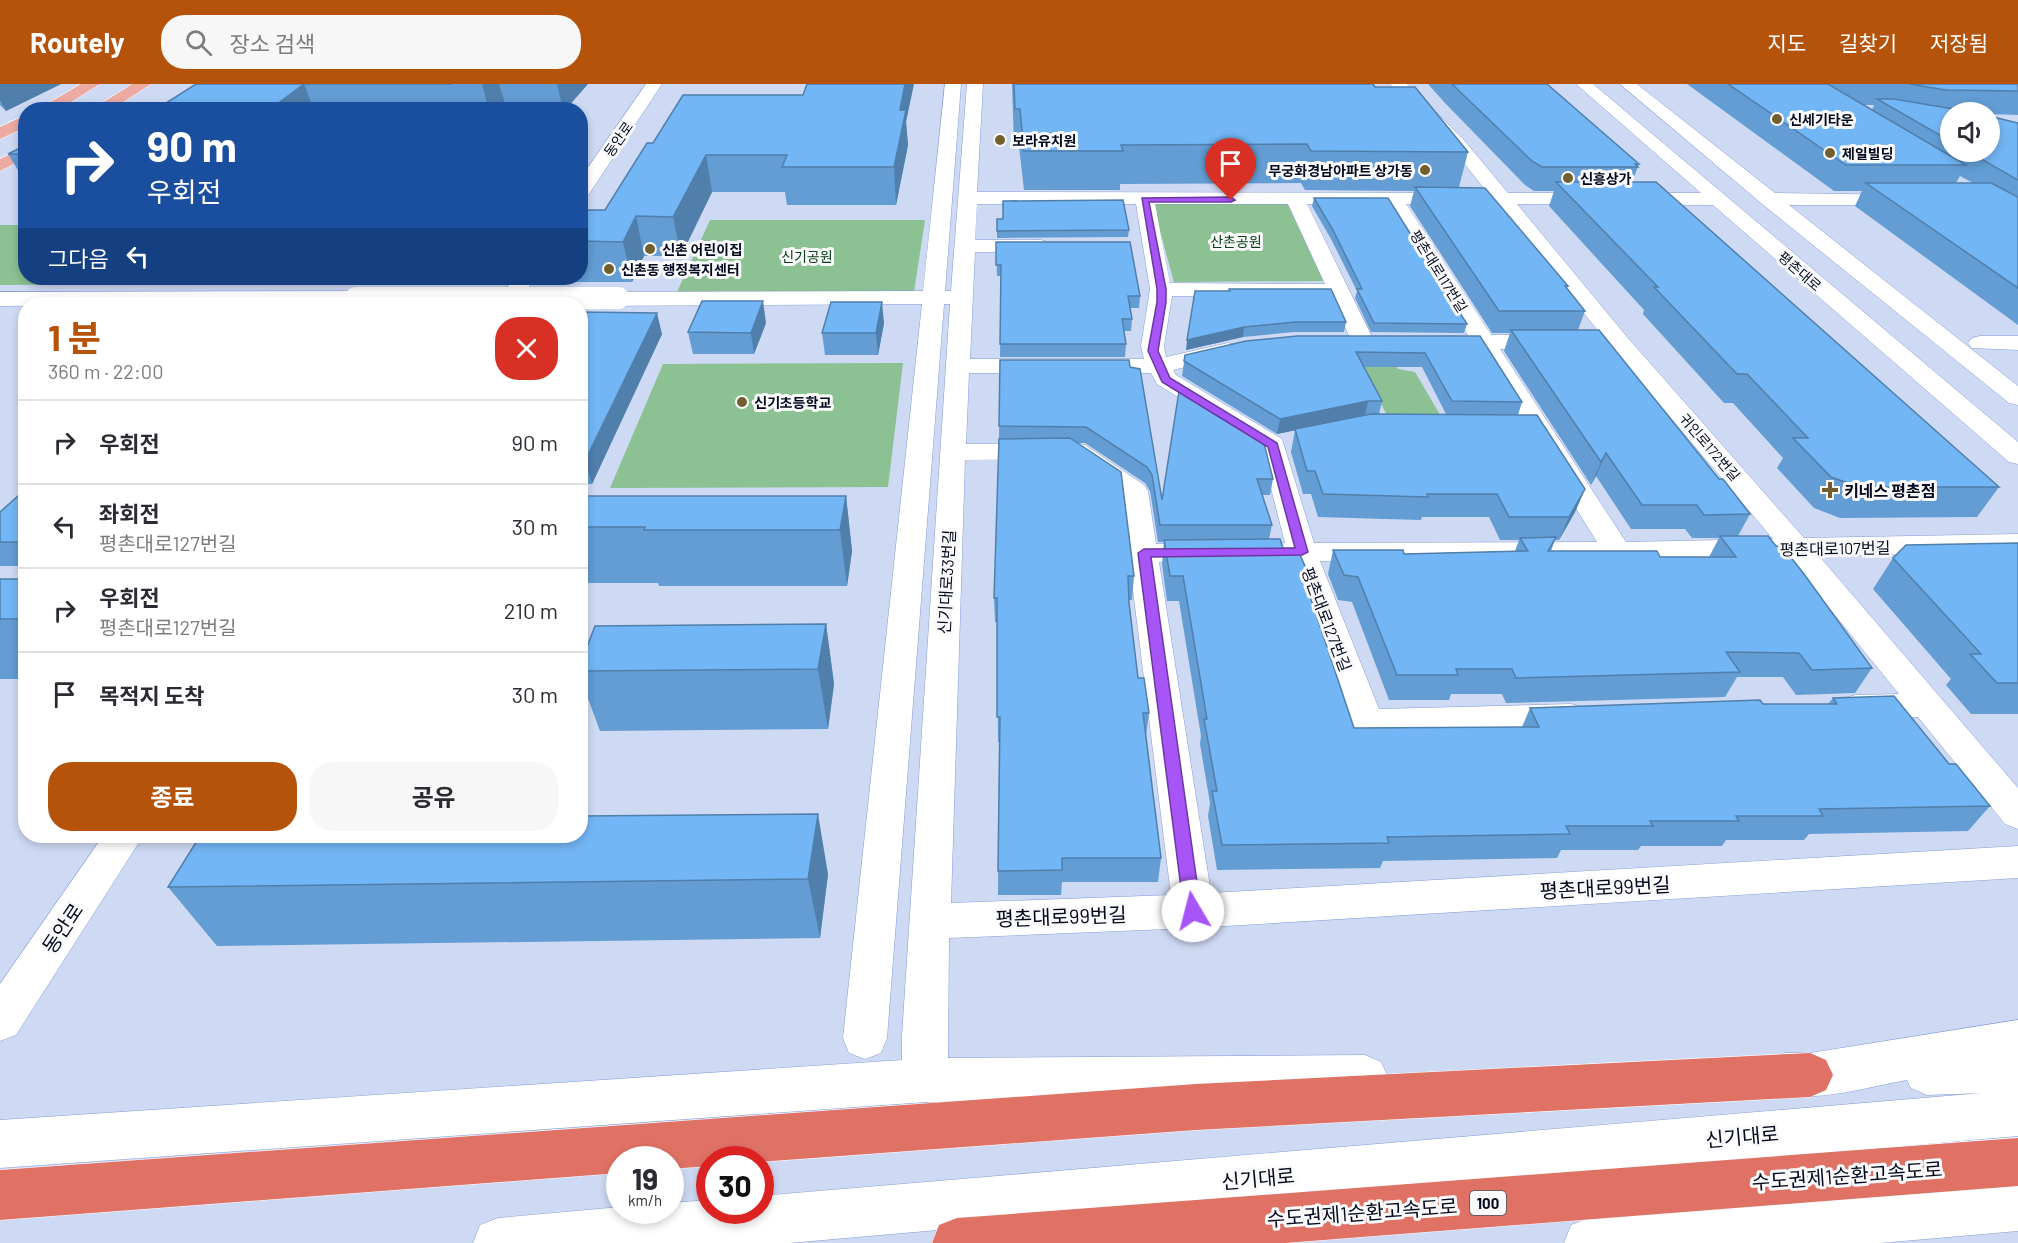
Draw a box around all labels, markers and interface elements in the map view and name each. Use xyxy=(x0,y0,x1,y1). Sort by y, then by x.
search box xyxy=(161,15,581,69)
text: Routely xyxy=(30,25,125,59)
icon: search xyxy=(182,26,215,59)
text: 장소 검색 xyxy=(230,30,315,56)
text: 지도 xyxy=(1767,30,1806,55)
text: 길찾기 xyxy=(1839,30,1897,55)
text: 저장됨 xyxy=(1930,30,1988,55)
map controls xyxy=(1940,102,2000,162)
button: sound xyxy=(1940,102,2000,162)
place label: 신세기타운 xyxy=(1789,111,1854,128)
marker: 신세기타운 xyxy=(1770,112,1784,126)
street label: 동안로 xyxy=(600,118,636,160)
text: 90 m xyxy=(147,120,237,170)
icon: right xyxy=(48,126,126,204)
place label: 보라유치원 xyxy=(1012,132,1076,149)
marker: 보라유치원 xyxy=(993,133,1007,147)
pin xyxy=(1205,138,1256,200)
place label: 제일빌딩 xyxy=(1842,145,1894,162)
marker: 제일빌딩 xyxy=(1823,146,1837,160)
icon: arrive xyxy=(1214,147,1247,180)
place label: 무궁화경남아파트 상가동 xyxy=(1269,162,1413,179)
marker: 무궁화경남아파트 상가동 xyxy=(1418,163,1432,177)
place label: 신흥상가 xyxy=(1580,170,1632,187)
marker: 신흥상가 xyxy=(1561,171,1575,185)
text: 우회전 xyxy=(147,175,222,207)
street label: 평촌대로117번길 xyxy=(1407,227,1471,315)
park label: 산촌공원 xyxy=(1210,233,1262,250)
icon: left xyxy=(121,240,154,273)
place label: 신촌 어린이집 xyxy=(662,241,742,258)
marker: 신촌 어린이집 xyxy=(643,242,657,256)
text: 그다음 xyxy=(48,245,109,271)
park label: 신기공원 xyxy=(781,248,833,265)
street label: 평촌대로 xyxy=(1775,248,1825,294)
place label: 신촌동 행정복지센터 xyxy=(621,261,740,278)
marker: 신촌동 행정복지센터 xyxy=(602,262,616,276)
text: 1 분 xyxy=(48,315,101,358)
button: close xyxy=(495,317,558,380)
text: 360 m · 22:00 xyxy=(48,359,163,383)
place label: 신기초등학교 xyxy=(754,394,831,411)
marker: 신기초등학교 xyxy=(735,395,749,409)
street label: 귀인로172번길 xyxy=(1676,410,1744,484)
icon: right xyxy=(48,426,81,459)
text: 90 m xyxy=(512,429,558,455)
text: 우회전 xyxy=(99,430,160,456)
marker: 키네스 평촌점 xyxy=(1821,481,1839,499)
place label: 키네스 평촌점 xyxy=(1844,481,1936,500)
text: 좌회전 xyxy=(99,500,160,526)
icon: left xyxy=(48,510,81,543)
text: 30 m xyxy=(512,513,558,539)
street label: 신기대로33번길 xyxy=(934,529,958,635)
text: 평촌대로127번길 xyxy=(99,531,237,555)
street label: 평촌대로107번길 xyxy=(1780,538,1890,558)
street label: 평촌대로127번길 xyxy=(1298,564,1356,674)
text: 우회전 xyxy=(99,584,160,610)
icon: right xyxy=(48,594,81,627)
text: 210 m xyxy=(504,597,558,623)
text: 평촌대로127번길 xyxy=(99,615,237,639)
icon: arrive xyxy=(48,678,81,711)
text: 30 m xyxy=(512,681,558,707)
text: 목적지 도착 xyxy=(99,682,205,708)
button: 종료 xyxy=(48,762,297,831)
button: 공유 xyxy=(309,762,558,831)
street label: 평촌대로99번길 xyxy=(1539,872,1671,902)
position arrow xyxy=(1161,879,1225,943)
street label: 동안로 xyxy=(37,898,87,958)
street label: 평촌대로99번길 xyxy=(995,902,1127,930)
street label: 신기대로 xyxy=(1704,1121,1780,1151)
speed limit sign: 30 xyxy=(696,1146,774,1224)
street label: 수도권제1순환고속도로 xyxy=(1751,1156,1943,1194)
text: 19 xyxy=(632,1160,658,1196)
street label: 신기대로 xyxy=(1220,1163,1296,1193)
text: km/h xyxy=(628,1191,662,1209)
road number: 100 xyxy=(1470,1191,1506,1215)
street label: 수도권제1순환고속도로 xyxy=(1266,1193,1458,1231)

